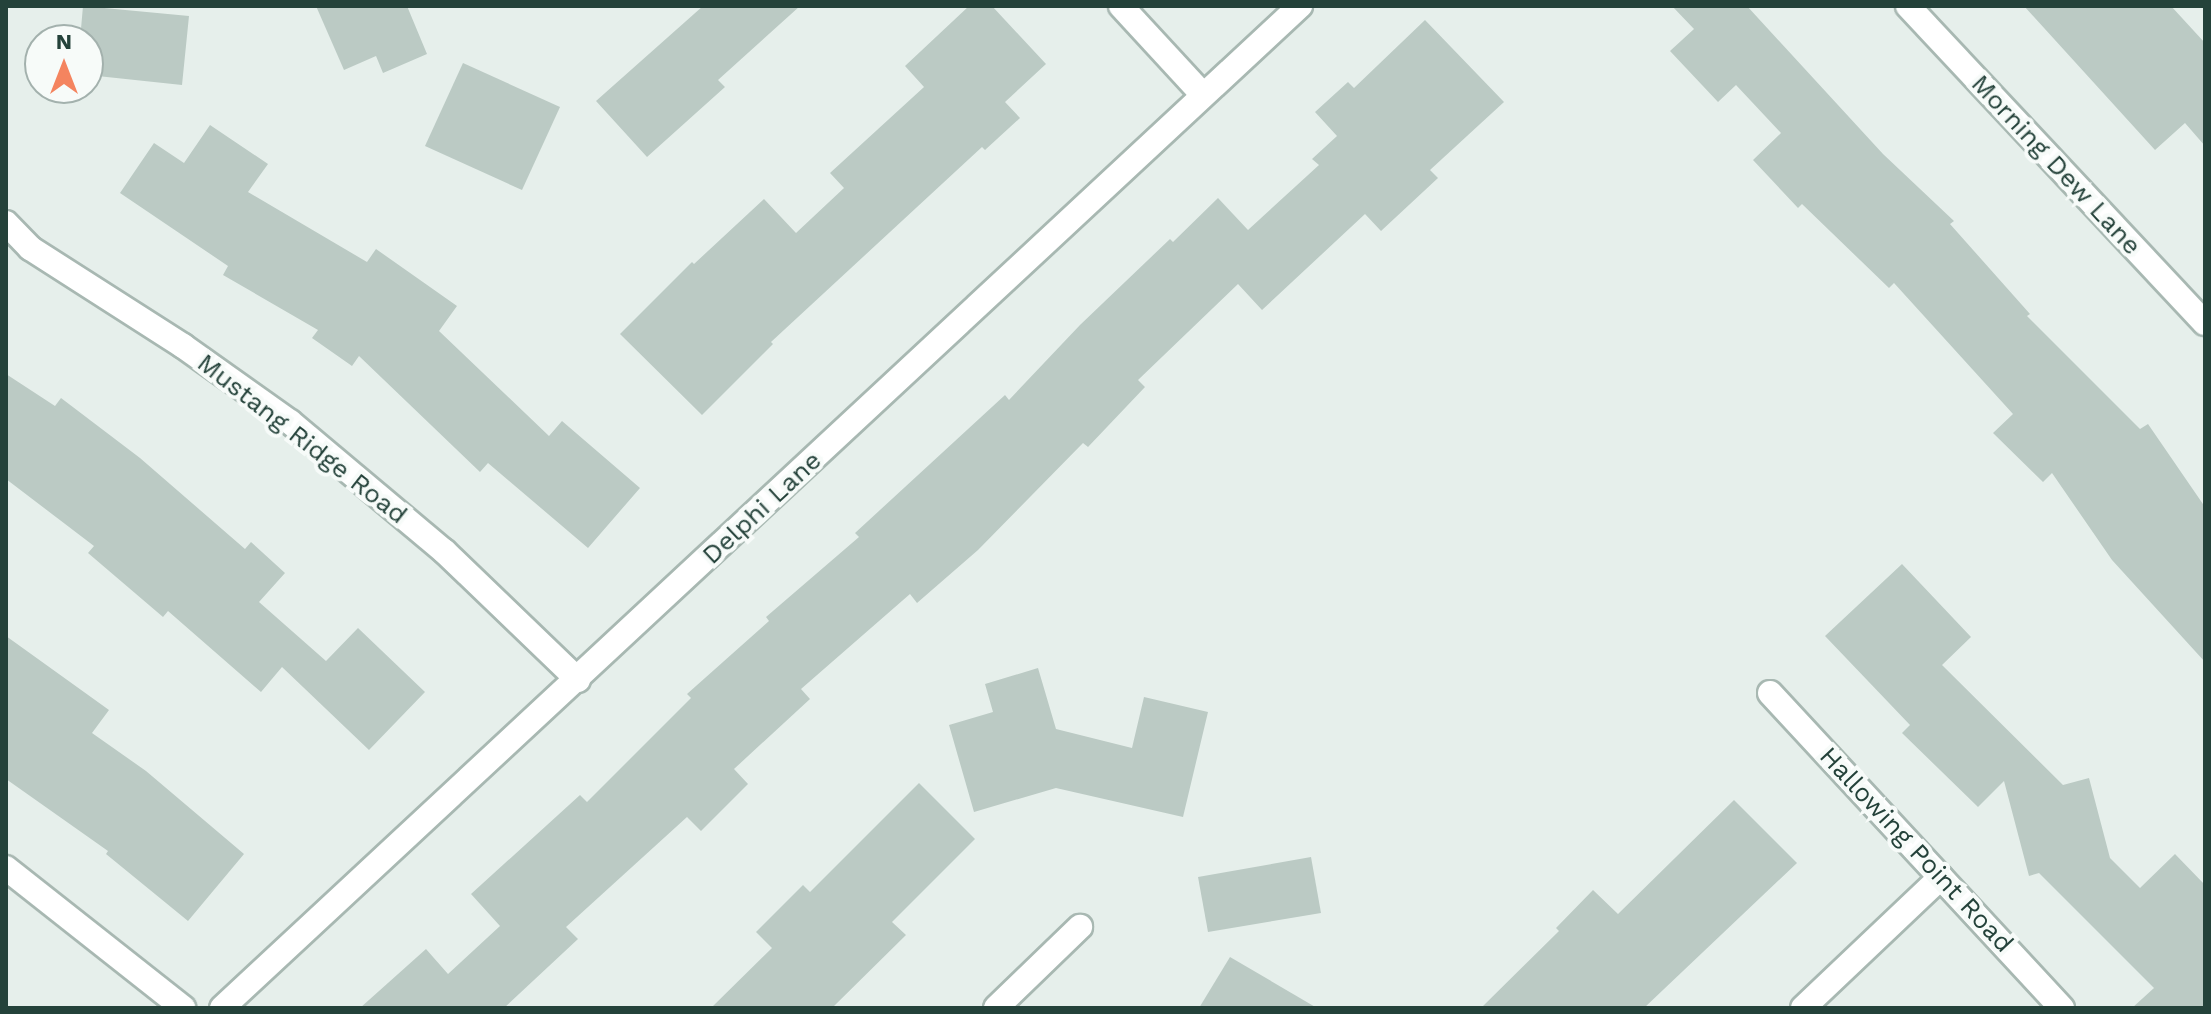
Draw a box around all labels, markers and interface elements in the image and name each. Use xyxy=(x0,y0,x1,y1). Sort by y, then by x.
north arrow xyxy=(24,24,104,104)
text: N xyxy=(56,29,72,54)
street label: Morning Dew Lane xyxy=(1964,68,2148,262)
street label: Mustang Ridge Road xyxy=(191,347,413,531)
street label: Delphi Lane xyxy=(696,445,828,571)
street label: Hallowing Point Road xyxy=(1813,741,2019,959)

